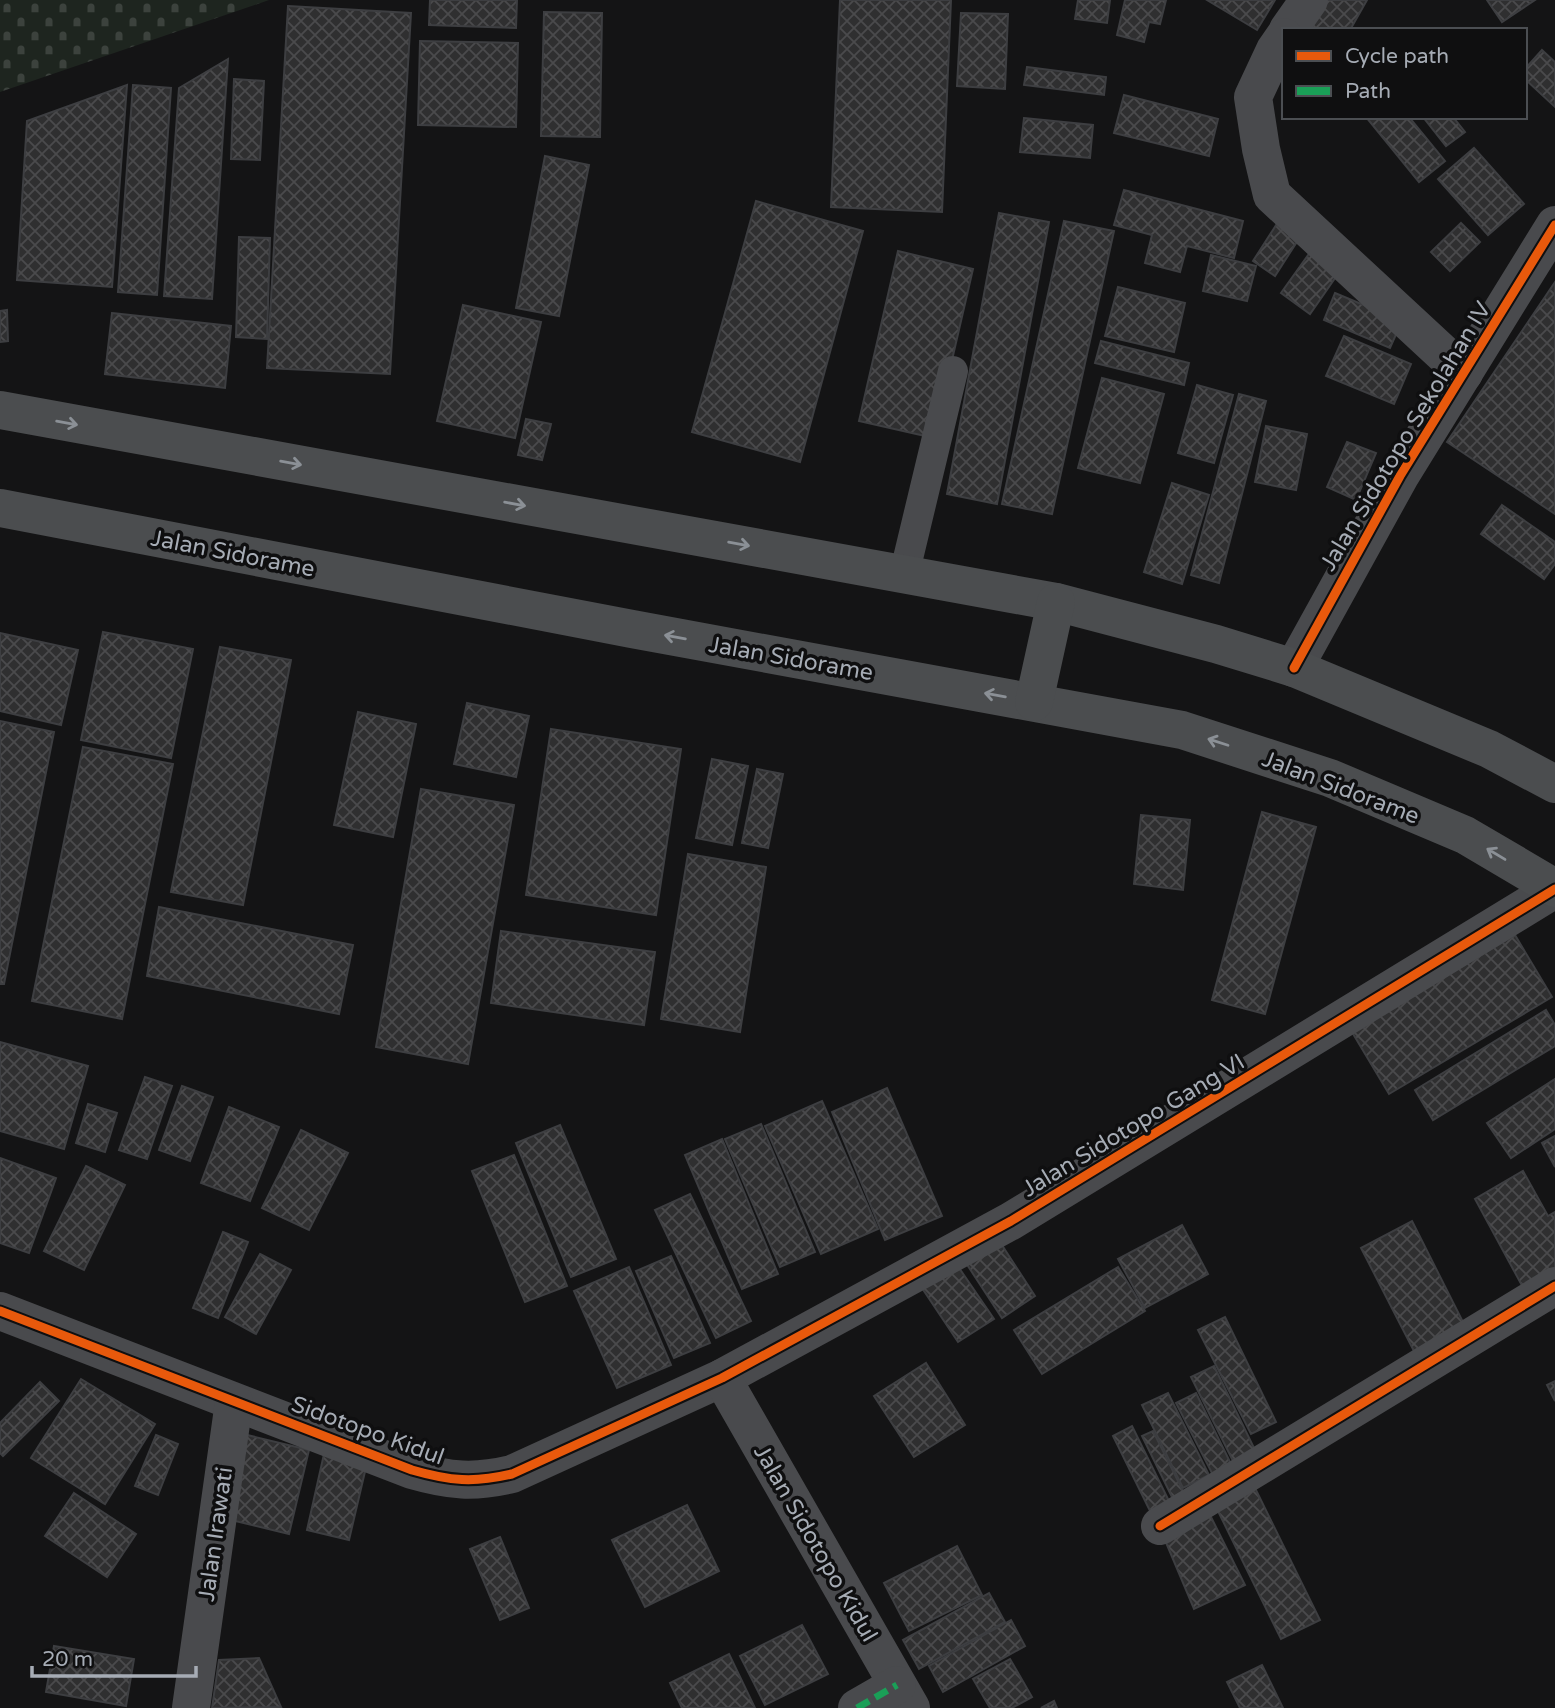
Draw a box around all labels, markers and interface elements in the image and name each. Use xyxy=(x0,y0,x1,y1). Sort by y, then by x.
legend xyxy=(1282,28,1527,119)
text: Cycle path xyxy=(1345,44,1449,69)
text: Path xyxy=(1345,79,1391,104)
street label: Jalan Sidotopo Sekolahan IV xyxy=(1314,297,1497,576)
one-way arrow xyxy=(55,416,78,430)
one-way arrow xyxy=(279,457,302,470)
one-way arrow xyxy=(503,498,526,511)
street label: Jalan Sidorame xyxy=(148,524,317,584)
one-way arrow xyxy=(727,538,750,552)
one-way arrow xyxy=(664,630,687,643)
street label: Jalan Sidorame xyxy=(706,631,875,687)
one-way arrow xyxy=(984,688,1007,701)
one-way arrow xyxy=(1207,735,1229,747)
street label: Jalan Sidorame xyxy=(1258,745,1423,831)
one-way arrow xyxy=(1487,846,1507,860)
street label: Jalan Sidotopo Gang VI xyxy=(1017,1048,1250,1203)
street label: Sidotopo Kidul xyxy=(287,1390,448,1472)
street label: Jalan Sidotopo Kidul xyxy=(747,1440,883,1647)
street label: Jalan Irawati xyxy=(193,1465,239,1603)
scale bar xyxy=(32,1634,196,1678)
text: 20 m xyxy=(42,1647,93,1672)

